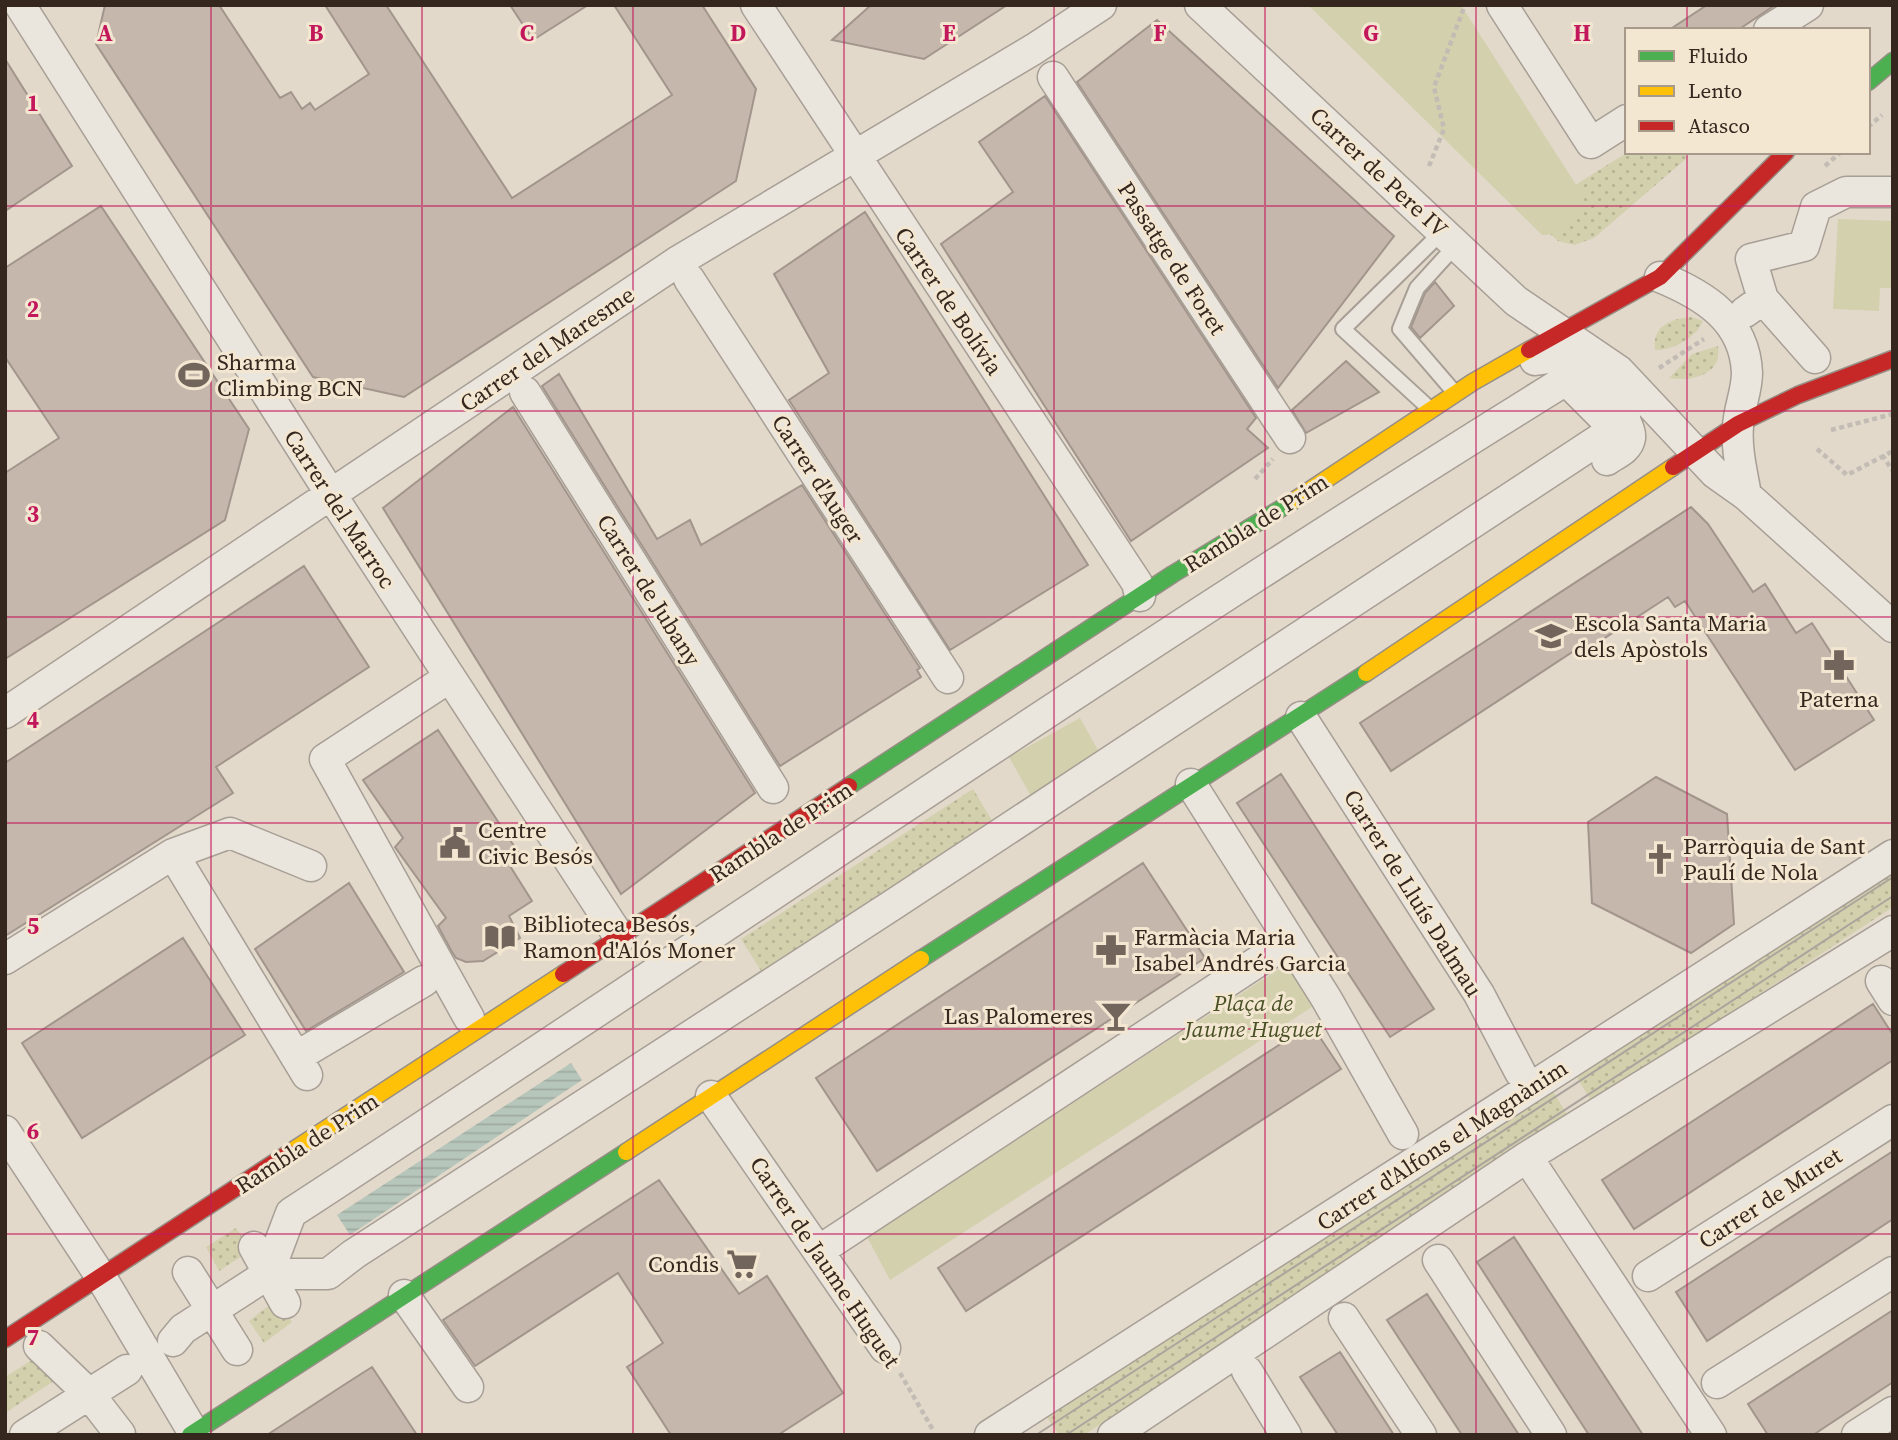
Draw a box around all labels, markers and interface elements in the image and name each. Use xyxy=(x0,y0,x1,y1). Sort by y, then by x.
text: A xyxy=(97,17,113,49)
text: B xyxy=(309,17,324,49)
text: C xyxy=(520,17,534,49)
text: D xyxy=(730,17,746,49)
text: E xyxy=(942,17,956,49)
text: F xyxy=(1153,17,1167,49)
text: G xyxy=(1363,17,1379,49)
text: H xyxy=(1573,17,1591,49)
legend xyxy=(1625,28,1870,154)
text: Fluido xyxy=(1688,41,1748,70)
text: Lento xyxy=(1688,76,1742,105)
text: 1 xyxy=(27,87,39,119)
street label: Carrer de Pere IV xyxy=(1303,100,1455,245)
text: Atasco xyxy=(1688,111,1750,140)
street label: Passatge de Foret xyxy=(1110,175,1234,341)
street label: Carrer de Bolívia xyxy=(887,220,1011,382)
street label: Carrer del Maresme xyxy=(453,279,641,419)
text: 2 xyxy=(27,293,39,325)
place label: Sharma Climbing BCN xyxy=(217,346,363,404)
sports icon: Sharma Climbing BCN xyxy=(177,358,211,392)
street label: Carrer d'Auger xyxy=(764,408,872,550)
street label: Carrer del Marroc xyxy=(277,423,403,595)
street label: Rambla de Prim xyxy=(1178,466,1335,580)
text: 3 xyxy=(27,498,39,530)
street label: Carrer de Jubany xyxy=(589,508,709,672)
place label: Escola Santa Maria dels Apòstols xyxy=(1574,607,1767,665)
school or university icon: Escola Santa Maria dels Apòstols xyxy=(1534,619,1568,653)
pharmacy icon: Paterna xyxy=(1822,648,1856,682)
place label: Paterna xyxy=(1799,683,1879,715)
text: 4 xyxy=(27,704,39,736)
street label: Rambla de Prim xyxy=(703,774,859,890)
street label: Carrer de Lluís Dalmau xyxy=(1336,783,1490,1003)
place label: Centre Civic Besós xyxy=(478,814,593,872)
public building icon: Centre Civic Besós xyxy=(438,826,472,860)
place label: Parròquia de Sant Paulí de Nola xyxy=(1683,830,1865,888)
church icon: Parròquia de Sant Paulí de Nola xyxy=(1643,842,1677,876)
place label: Biblioteca Besós, Ramon d'Alós Moner xyxy=(523,908,736,966)
text: 5 xyxy=(27,910,39,942)
library icon: Biblioteca Besós, Ramon d'Alós Moner xyxy=(483,920,517,954)
place label: Farmàcia Maria Isabel Andrés Garcia xyxy=(1134,921,1346,979)
pharmacy icon: Farmàcia Maria Isabel Andrés Garcia xyxy=(1094,933,1128,967)
park label: Plaça de Jaume Huguet xyxy=(1181,987,1323,1045)
bar icon: Las Palomeres xyxy=(1099,999,1133,1033)
place label: Las Palomeres xyxy=(944,1000,1093,1032)
street label: Carrer d'Alfons el Magnànim xyxy=(1310,1052,1574,1238)
street label: Rambla de Prim xyxy=(229,1085,385,1201)
text: 6 xyxy=(27,1115,39,1147)
street label: Carrer de Muret xyxy=(1692,1139,1848,1256)
street label: Carrer de Jaume Huguet xyxy=(742,1150,908,1374)
supermarket icon: Condis xyxy=(725,1247,759,1281)
place label: Condis xyxy=(648,1248,719,1280)
text: 7 xyxy=(27,1321,39,1353)

